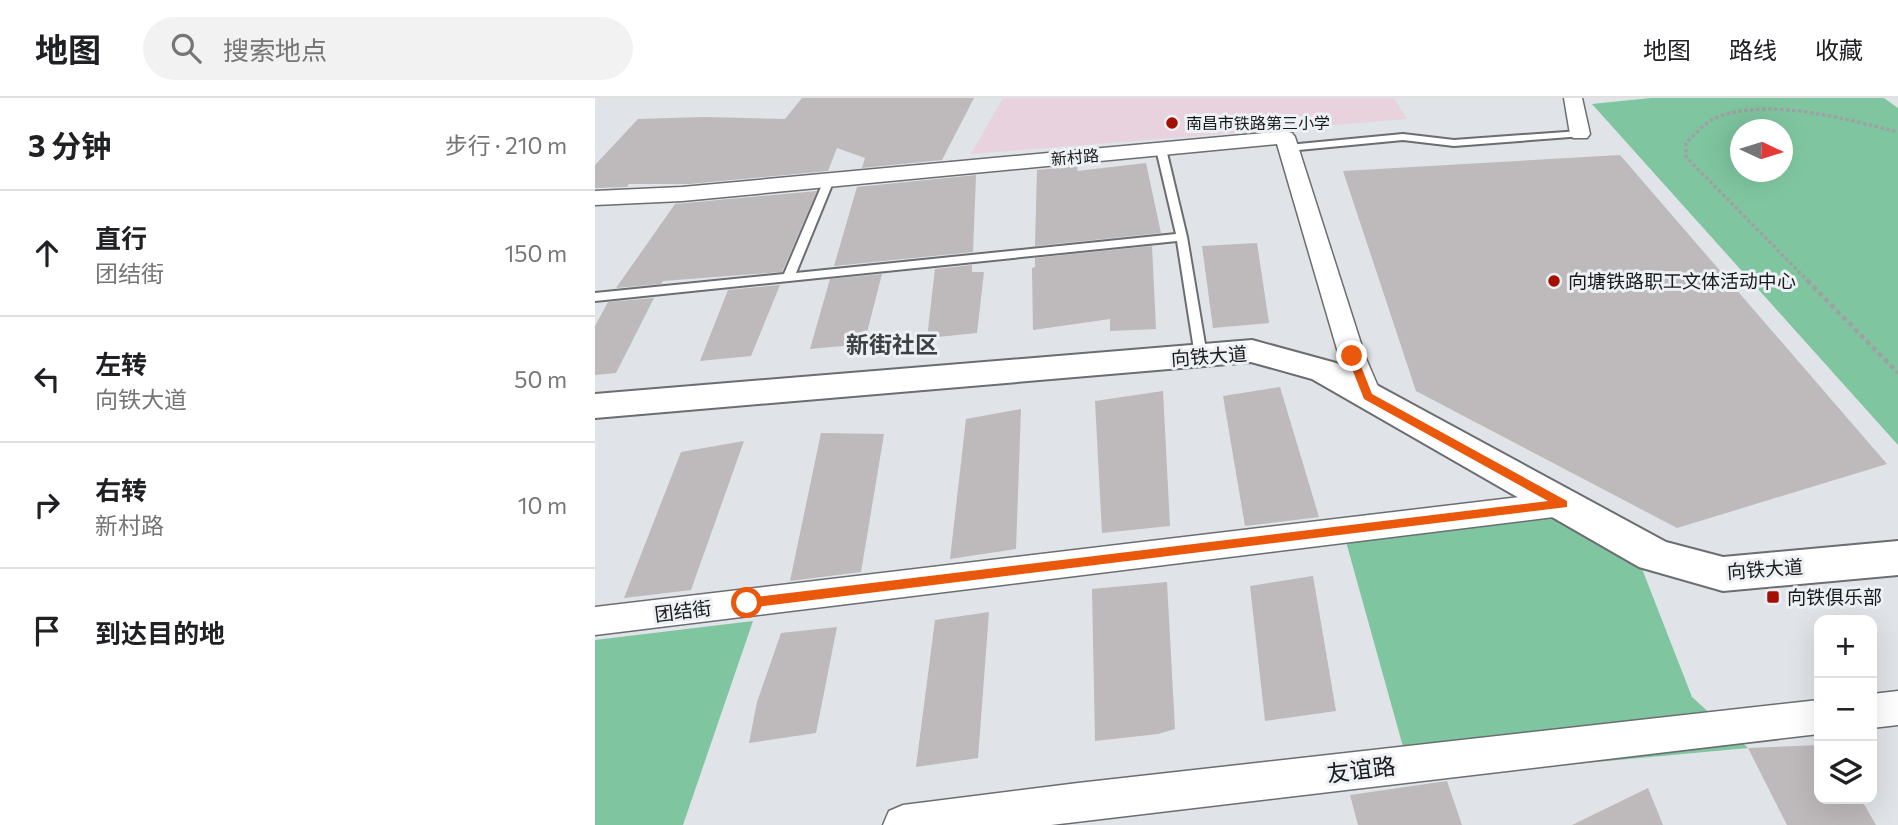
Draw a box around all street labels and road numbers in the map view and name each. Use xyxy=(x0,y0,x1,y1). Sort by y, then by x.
street label: 新村路 xyxy=(1050,145,1100,168)
street label: 向铁大道 xyxy=(1170,341,1248,370)
street label: 向铁大道 xyxy=(1726,554,1804,583)
street label: 团结街 xyxy=(653,596,713,625)
street label: 友谊路 xyxy=(1325,751,1397,787)

